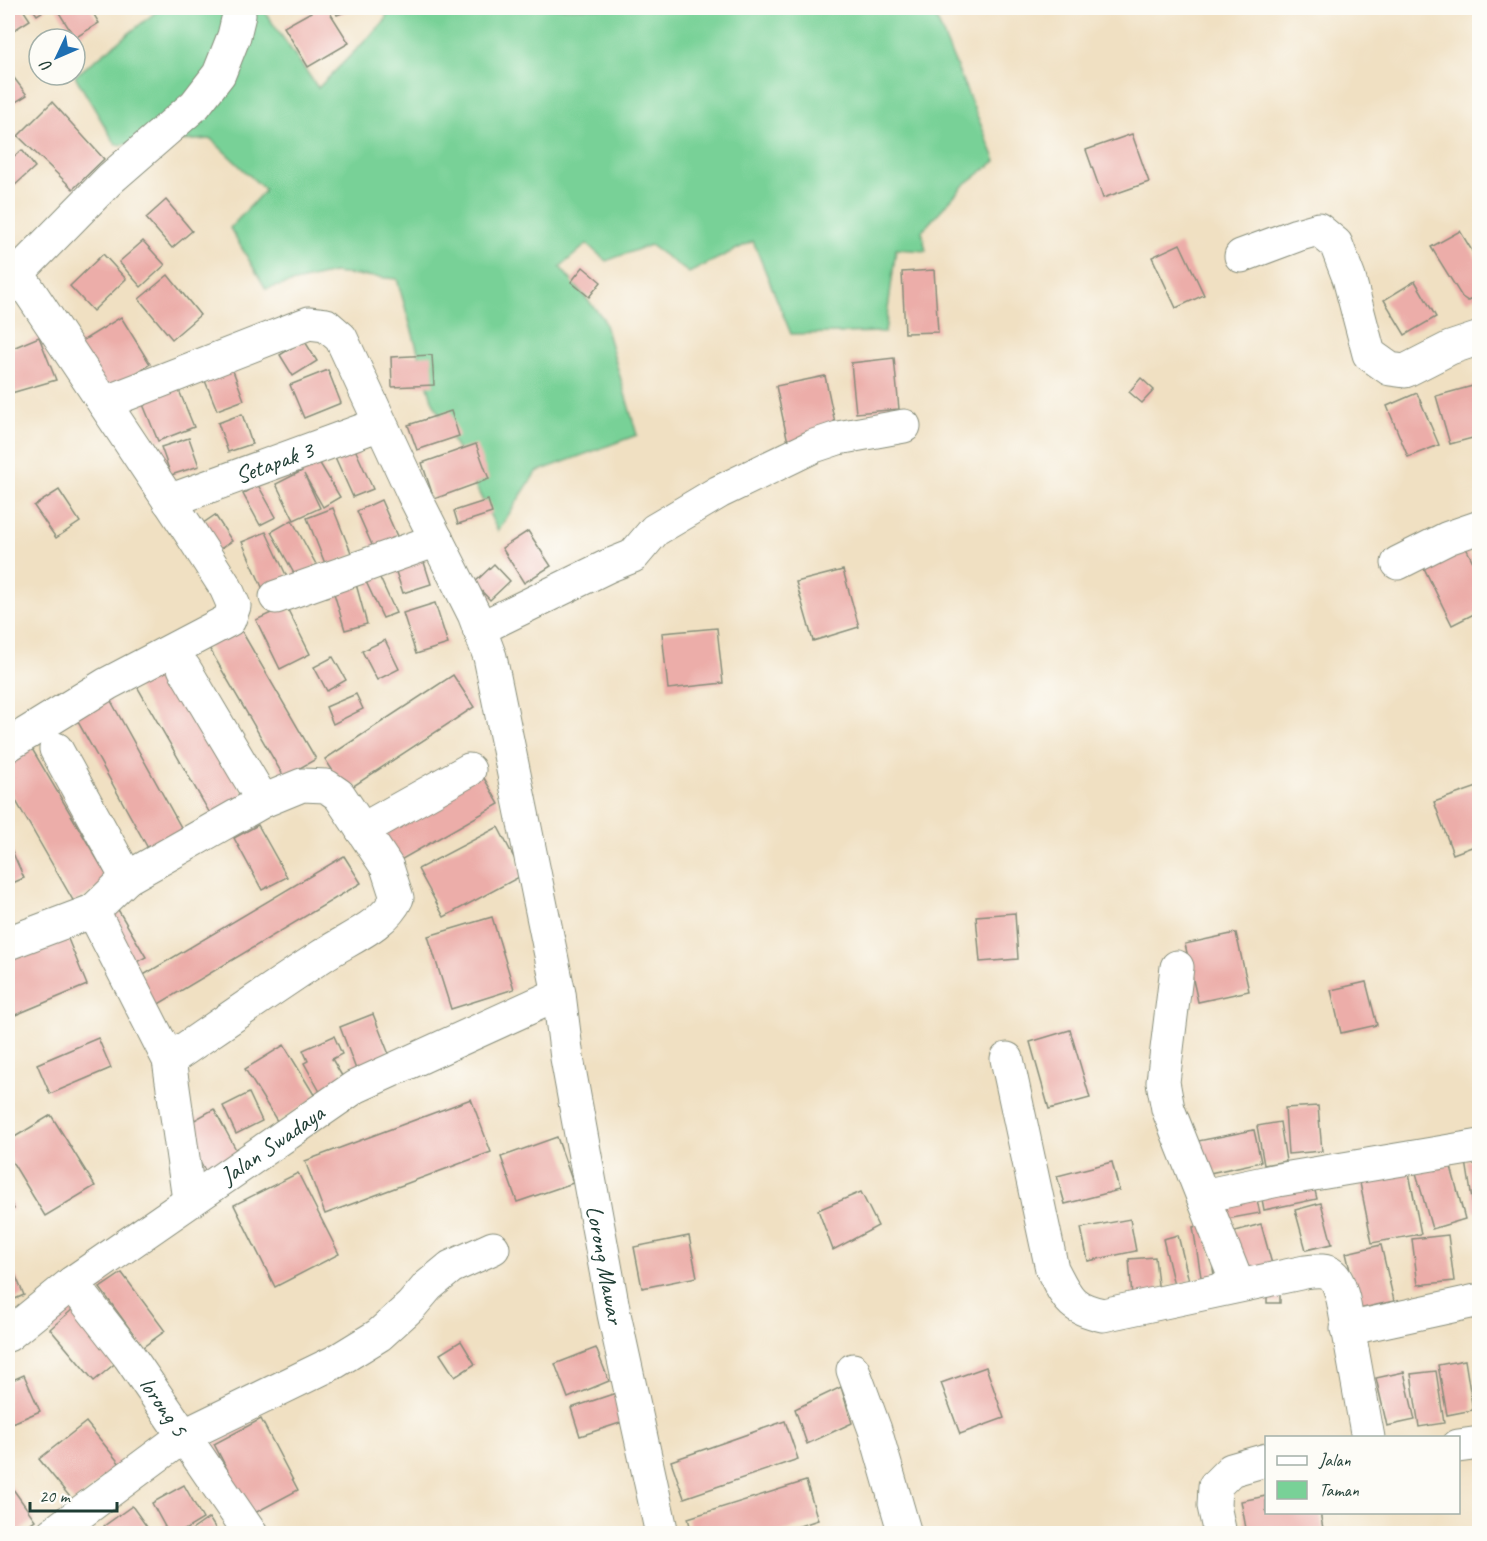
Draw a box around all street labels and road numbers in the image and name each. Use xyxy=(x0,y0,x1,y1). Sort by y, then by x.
street label: Setapak 3 xyxy=(231,434,319,491)
street label: Jalan Swadaya xyxy=(214,1097,331,1191)
street label: Lorong Mawar xyxy=(579,1203,631,1329)
street label: lorong 5 xyxy=(133,1371,195,1443)

